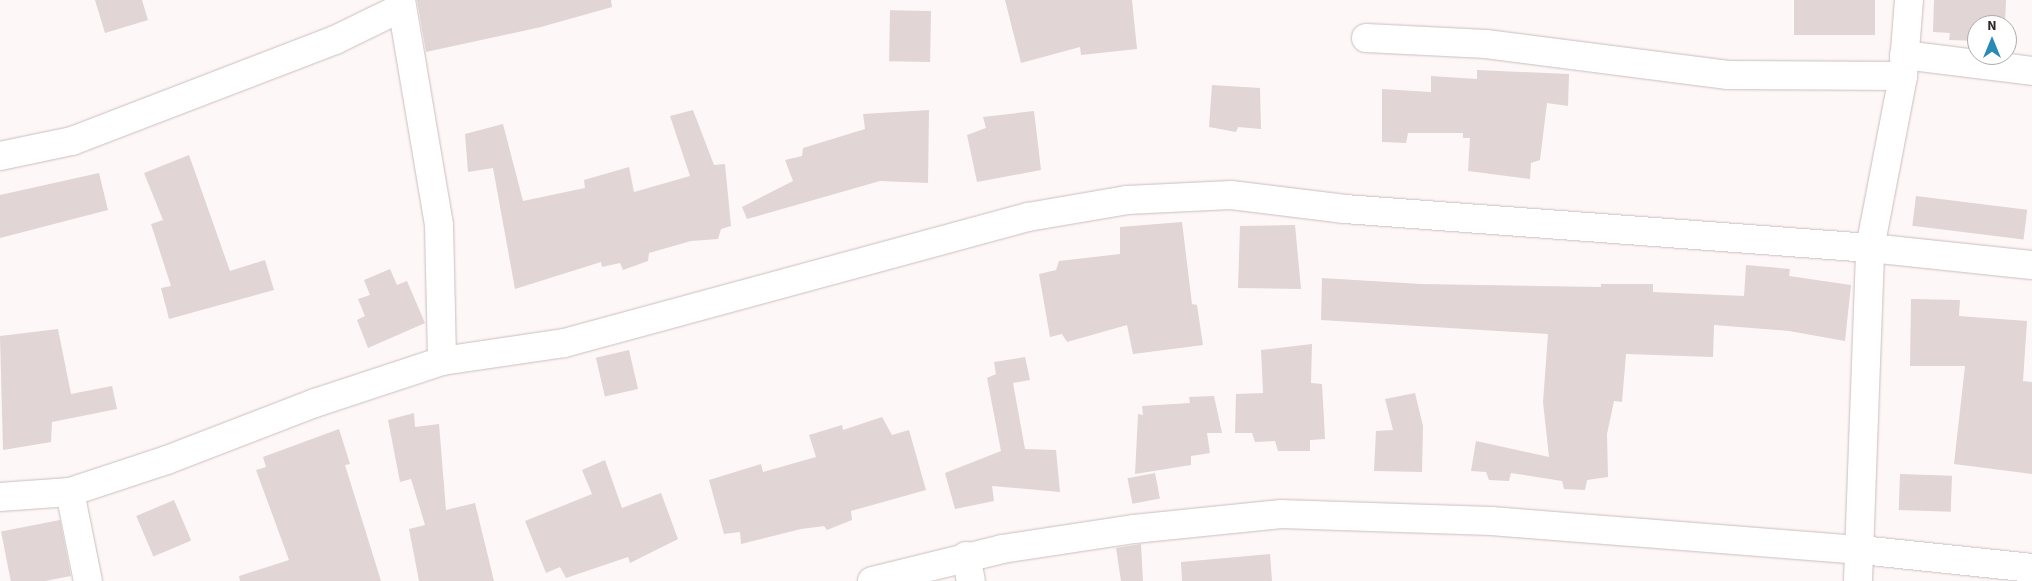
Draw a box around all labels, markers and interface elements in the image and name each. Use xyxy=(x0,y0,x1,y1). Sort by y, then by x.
north arrow xyxy=(1967,15,2017,65)
text: N xyxy=(1987,16,1997,36)

